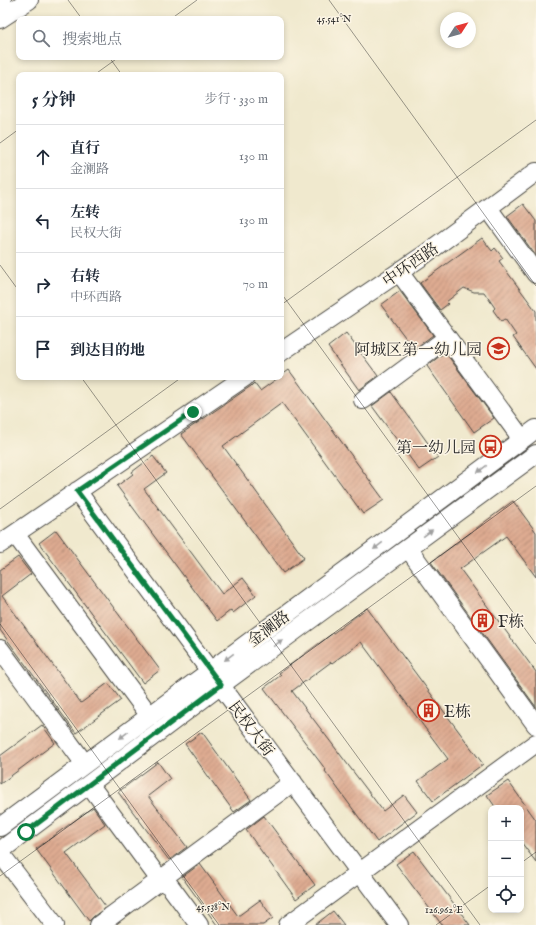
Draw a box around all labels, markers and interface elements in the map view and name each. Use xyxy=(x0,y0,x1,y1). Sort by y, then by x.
north arrow xyxy=(440,12,476,48)
text: 45.541°N xyxy=(317,13,352,26)
search box xyxy=(16,16,284,60)
icon: search xyxy=(30,27,52,49)
text: 搜索地点 xyxy=(62,30,122,49)
text: 5 分钟 xyxy=(32,90,76,111)
text: 步行 · 330 m xyxy=(204,91,268,108)
text: 直行 xyxy=(70,139,100,158)
icon: ahead xyxy=(32,146,54,168)
text: 130 m xyxy=(239,148,268,165)
text: 金澜路 xyxy=(70,161,109,178)
text: 左转 xyxy=(70,203,100,222)
icon: left xyxy=(32,210,54,232)
text: 130 m xyxy=(239,212,268,229)
text: 民权大街 xyxy=(70,225,122,242)
street label: 中环西路 xyxy=(379,239,443,292)
text: 右转 xyxy=(70,267,100,286)
icon: right xyxy=(32,274,54,296)
text: 70 m xyxy=(243,276,268,293)
text: 中环西路 xyxy=(70,289,122,306)
school or university icon: 阿城区第一幼儿园 xyxy=(485,336,511,362)
icon: arrive xyxy=(32,338,54,360)
text: 到达目的地 xyxy=(70,341,145,360)
place label: 阿城区第一幼儿园 xyxy=(354,341,482,361)
route end xyxy=(184,403,202,421)
bus stop icon: 第一幼儿园 xyxy=(478,434,504,460)
place label: 第一幼儿园 xyxy=(396,439,476,459)
one-way arrow xyxy=(477,465,488,473)
one-way arrow xyxy=(423,529,433,537)
one-way arrow xyxy=(372,542,383,550)
street label: 金澜路 xyxy=(244,607,294,652)
building icon: F栋 xyxy=(469,608,495,634)
place label: F栋 xyxy=(498,613,524,633)
one-way arrow xyxy=(273,639,283,647)
one-way arrow xyxy=(223,653,234,661)
street label: 民权大街 xyxy=(223,698,278,761)
building icon: E栋 xyxy=(415,698,441,724)
place label: E栋 xyxy=(444,703,471,723)
one-way arrow xyxy=(119,730,130,739)
map controls xyxy=(488,805,524,913)
button: + xyxy=(488,805,524,841)
route start xyxy=(17,823,35,841)
button: − xyxy=(488,841,524,877)
button: locate xyxy=(488,877,524,913)
text: 45.538°N xyxy=(196,901,230,914)
text: 126.962°E xyxy=(425,904,463,917)

